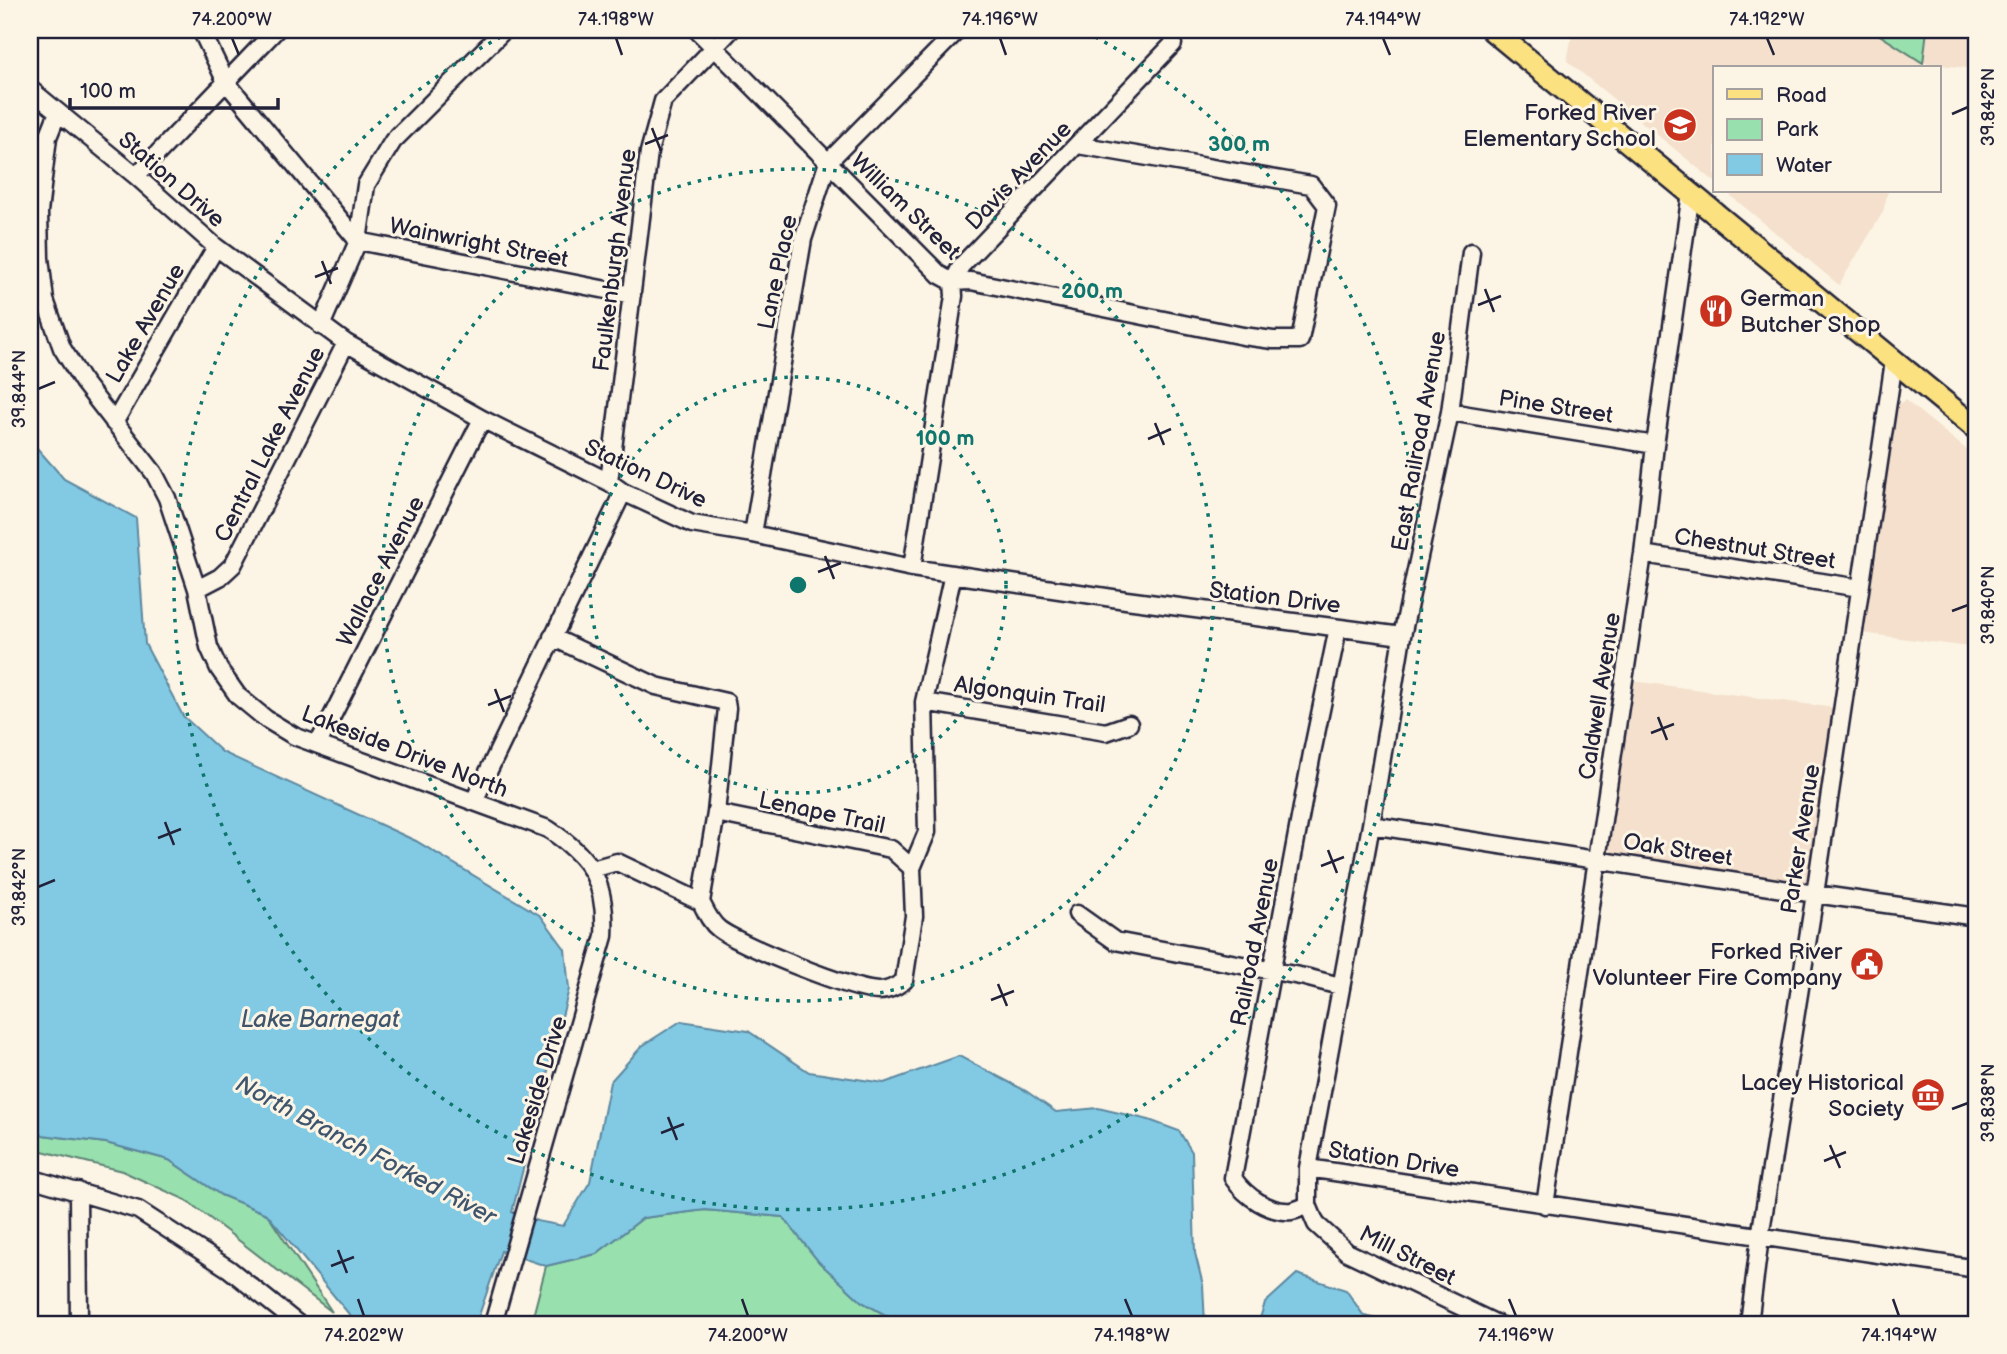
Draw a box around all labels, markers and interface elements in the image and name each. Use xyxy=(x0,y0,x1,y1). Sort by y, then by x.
text: 74.200°W xyxy=(192,9,273,30)
text: 74.198°W xyxy=(578,9,655,30)
text: 74.196°W xyxy=(962,9,1039,30)
text: 74.194°W xyxy=(1345,9,1421,30)
text: 74.192°W xyxy=(1729,9,1805,30)
scale bar xyxy=(70,66,278,110)
legend xyxy=(1713,66,1940,192)
text: 39.842°N xyxy=(1978,68,1999,146)
text: 100 m xyxy=(80,79,136,104)
text: Road xyxy=(1776,83,1827,108)
place label: Forked River Elementary School xyxy=(1463,99,1657,153)
school or university icon: Forked River Elementary School xyxy=(1661,106,1699,144)
street label: Davis Avenue xyxy=(960,115,1078,236)
text: Park xyxy=(1776,117,1819,142)
street label: Station Drive xyxy=(112,126,230,234)
text: 300 m xyxy=(1208,132,1270,157)
street label: Faulkenburgh Avenue xyxy=(587,147,643,373)
street label: William Street xyxy=(845,147,966,266)
text: Water xyxy=(1776,153,1832,178)
street label: Wainwright Street xyxy=(387,212,571,274)
street label: Lane Place xyxy=(752,212,804,332)
street label: Lake Avenue xyxy=(100,259,191,388)
text: 200 m xyxy=(1061,279,1123,304)
place label: German Butcher Shop xyxy=(1740,285,1881,339)
restaurant icon: German Butcher Shop xyxy=(1697,292,1735,330)
street label: East Railroad Avenue xyxy=(1386,329,1452,554)
street label: Central Lake Avenue xyxy=(208,342,331,547)
text: 39.844°N xyxy=(9,350,30,428)
street label: Pine Street xyxy=(1497,384,1615,430)
text: 100 m xyxy=(916,426,974,451)
street label: Station Drive xyxy=(580,433,711,515)
street label: Wallace Avenue xyxy=(331,492,431,651)
street label: Chestnut Street xyxy=(1672,522,1837,576)
text: 39.840°N xyxy=(1978,566,1999,644)
centre of rings xyxy=(786,573,810,597)
street label: Station Drive xyxy=(1208,576,1342,620)
street label: Caldwell Avenue xyxy=(1573,610,1627,782)
street label: Algonquin Trail xyxy=(952,671,1107,719)
street label: Lakeside Drive North xyxy=(297,700,512,804)
street label: Parker Avenue xyxy=(1775,762,1827,916)
street label: Lenape Trail xyxy=(756,786,888,840)
street label: Oak Street xyxy=(1621,828,1735,872)
text: 39.842°N xyxy=(9,848,30,926)
street label: Railroad Avenue xyxy=(1225,856,1285,1028)
place label: Forked River Volunteer Fire Company xyxy=(1592,938,1843,992)
public building icon: Forked River Volunteer Fire Company xyxy=(1848,945,1886,983)
water label: Lake Barnegat xyxy=(241,1005,400,1034)
street label: Lakeside Drive xyxy=(502,1013,574,1168)
text: 39.838°N xyxy=(1978,1064,1999,1142)
water label: North Branch Forked River xyxy=(231,1069,503,1233)
place label: Lacey Historical Society xyxy=(1741,1069,1905,1123)
museum icon: Lacey Historical Society xyxy=(1909,1076,1947,1114)
street label: Station Drive xyxy=(1326,1136,1461,1184)
street label: Mill Street xyxy=(1355,1220,1460,1292)
text: 74.202°W xyxy=(324,1325,404,1346)
text: 74.200°W xyxy=(708,1325,789,1346)
text: 74.198°W xyxy=(1094,1325,1171,1346)
text: 74.196°W xyxy=(1478,1325,1555,1346)
text: 74.194°W xyxy=(1861,1325,1937,1346)

